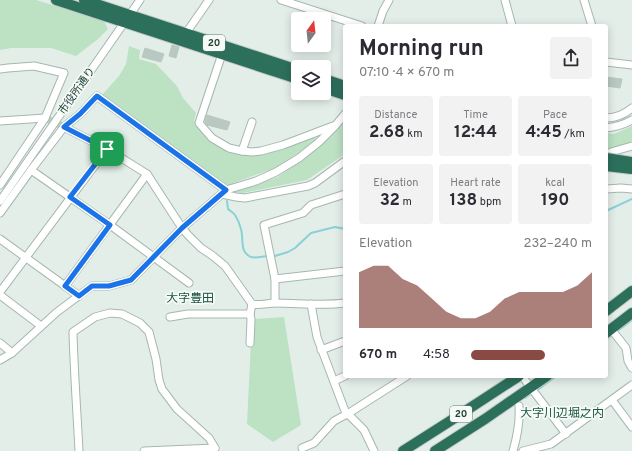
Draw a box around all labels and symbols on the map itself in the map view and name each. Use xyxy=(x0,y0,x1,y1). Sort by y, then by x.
north arrow xyxy=(291,12,331,52)
road number: 20 xyxy=(203,35,225,51)
street label: 市役所通り xyxy=(55,64,99,118)
pin xyxy=(90,132,124,166)
district label: 大字豊田 xyxy=(166,291,214,307)
road number: 20 xyxy=(450,406,472,422)
district label: 大字川辺堀之内 xyxy=(520,406,604,422)

